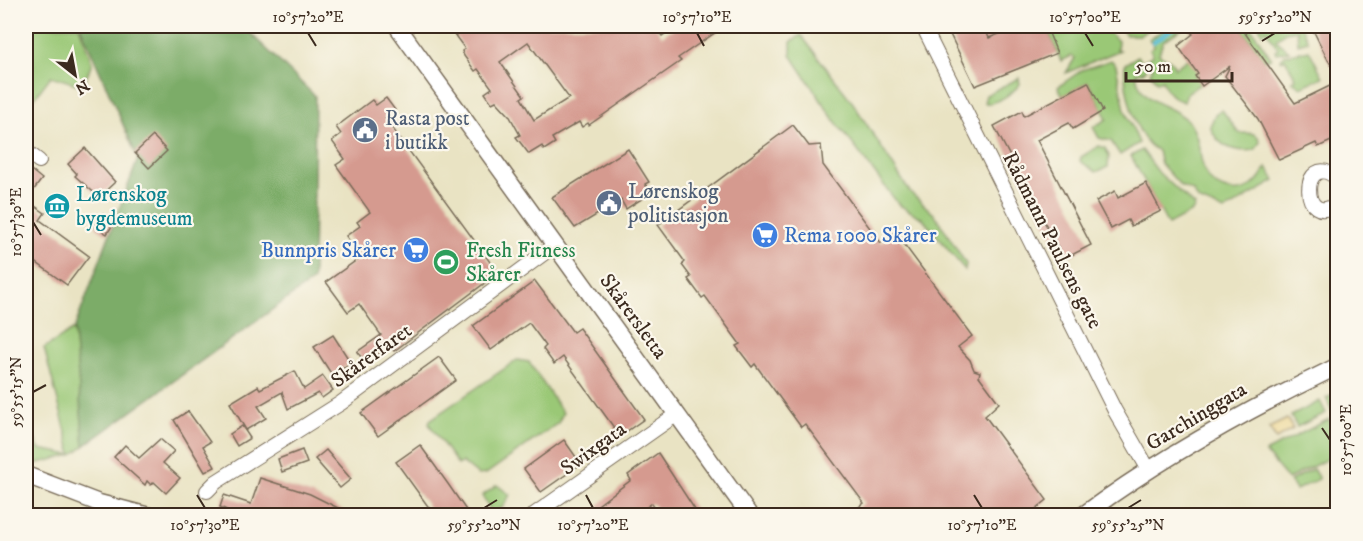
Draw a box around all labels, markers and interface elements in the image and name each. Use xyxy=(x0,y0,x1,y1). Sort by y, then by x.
text: 10°57'20"E xyxy=(272,8,344,27)
text: 10°57'10"E xyxy=(662,8,732,27)
text: 10°57'00"E xyxy=(1049,8,1121,27)
text: 59°55'20"N xyxy=(1238,8,1312,27)
north arrow xyxy=(45,45,105,105)
scale bar xyxy=(1126,45,1232,83)
text: 50 m xyxy=(1135,56,1171,78)
text: N xyxy=(71,75,93,99)
place label: Rasta post i butikk xyxy=(385,106,470,156)
public building icon: Rasta post i butikk xyxy=(350,115,380,145)
street label: Rådmann Paulsens gate xyxy=(996,148,1108,333)
place label: Lørenskog politistasjon xyxy=(627,179,728,229)
place label: Lørenskog bygdemuseum xyxy=(76,182,193,232)
text: 10°57'30"E xyxy=(7,187,26,257)
public building icon: Lørenskog politistasjon xyxy=(594,188,624,218)
museum icon: Lørenskog bygdemuseum xyxy=(42,191,72,221)
supermarket icon: Rema 1000 Skårer xyxy=(750,220,780,250)
place label: Rema 1000 Skårer xyxy=(784,223,937,249)
supermarket icon: Bunnpris Skårer xyxy=(401,235,431,265)
place label: Bunnpris Skårer xyxy=(261,238,396,264)
place label: Fresh Fitness Skårer xyxy=(466,238,575,288)
sports icon: Fresh Fitness Skårer xyxy=(431,247,461,277)
street label: Skårersletta xyxy=(594,269,673,364)
street label: Skårerfaret xyxy=(326,318,417,394)
text: 59°55'15"N xyxy=(7,356,26,428)
street label: Garchinggata xyxy=(1141,377,1252,457)
text: 10°57'00"E xyxy=(1337,404,1356,476)
street label: Swixgata xyxy=(556,416,632,481)
text: 10°57'30"E xyxy=(170,516,240,535)
text: 59°55'20"N xyxy=(447,516,521,535)
text: 10°57'20"E xyxy=(557,516,629,535)
text: 10°57'10"E xyxy=(947,516,1017,535)
text: 59°55'25"N xyxy=(1092,516,1165,535)

